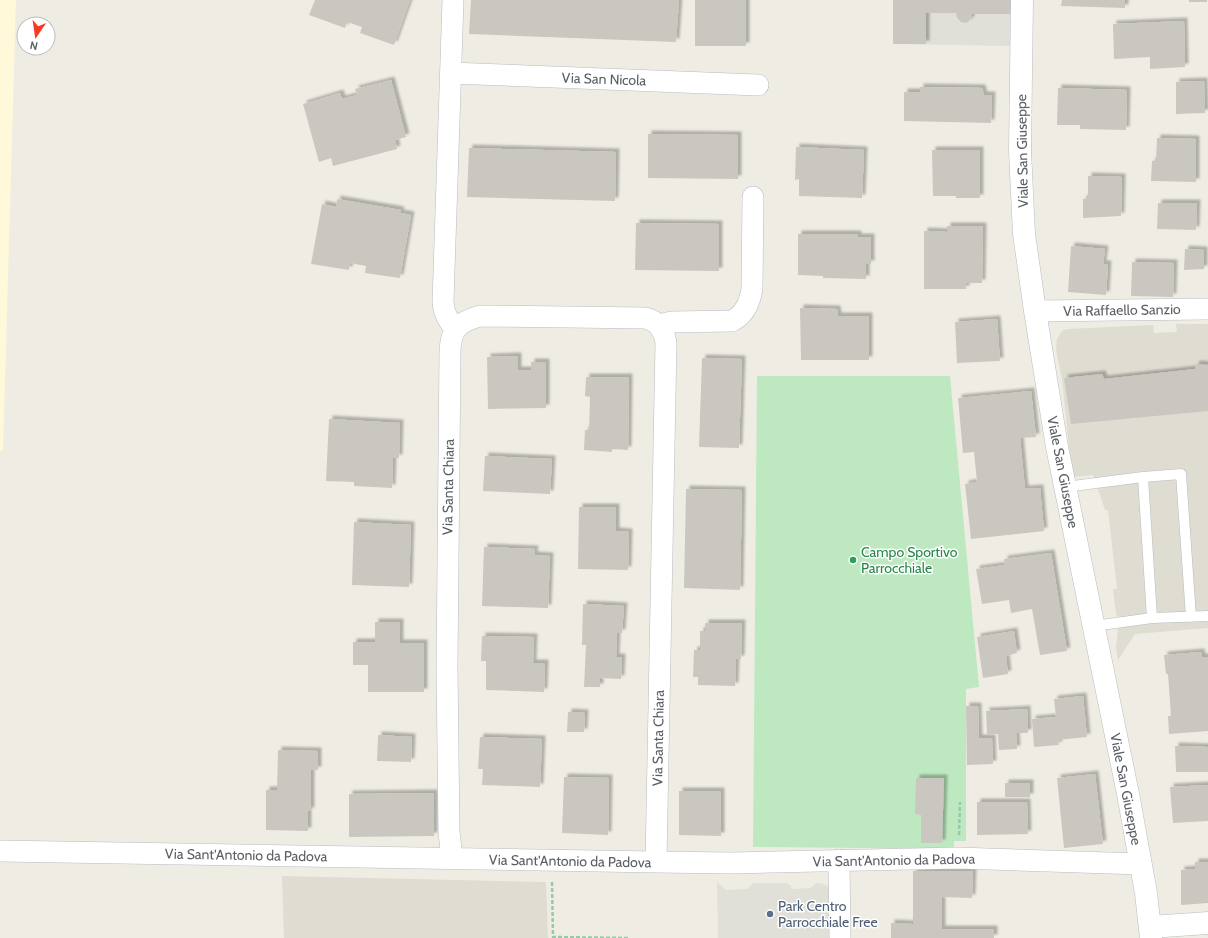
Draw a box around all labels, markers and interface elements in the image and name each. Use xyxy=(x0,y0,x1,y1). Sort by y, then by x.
north arrow xyxy=(16,16,56,56)
text: N xyxy=(28,38,39,53)
street label: Via San Nicola xyxy=(561,69,647,89)
street label: Viale San Giuseppe xyxy=(1012,94,1032,208)
street label: Via Raffaello Sanzio xyxy=(1063,300,1181,320)
street label: Viale San Giuseppe xyxy=(1043,415,1083,529)
street label: Via Santa Chiara xyxy=(438,439,458,535)
place label: Campo Sportivo Parrocchiale xyxy=(861,543,958,577)
marker: Campo Sportivo Parrocchiale xyxy=(848,555,858,565)
street label: Via Santa Chiara xyxy=(648,690,668,786)
street label: Viale San Giuseppe xyxy=(1106,732,1146,846)
street label: Via Sant'Antonio da Padova xyxy=(165,845,328,865)
street label: Via Sant'Antonio da Padova xyxy=(813,850,976,870)
street label: Via Sant'Antonio da Padova xyxy=(489,851,652,871)
place label: Park Centro Parrocchiale Free xyxy=(778,897,878,931)
marker: Park Centro Parrocchiale Free xyxy=(765,909,775,919)

